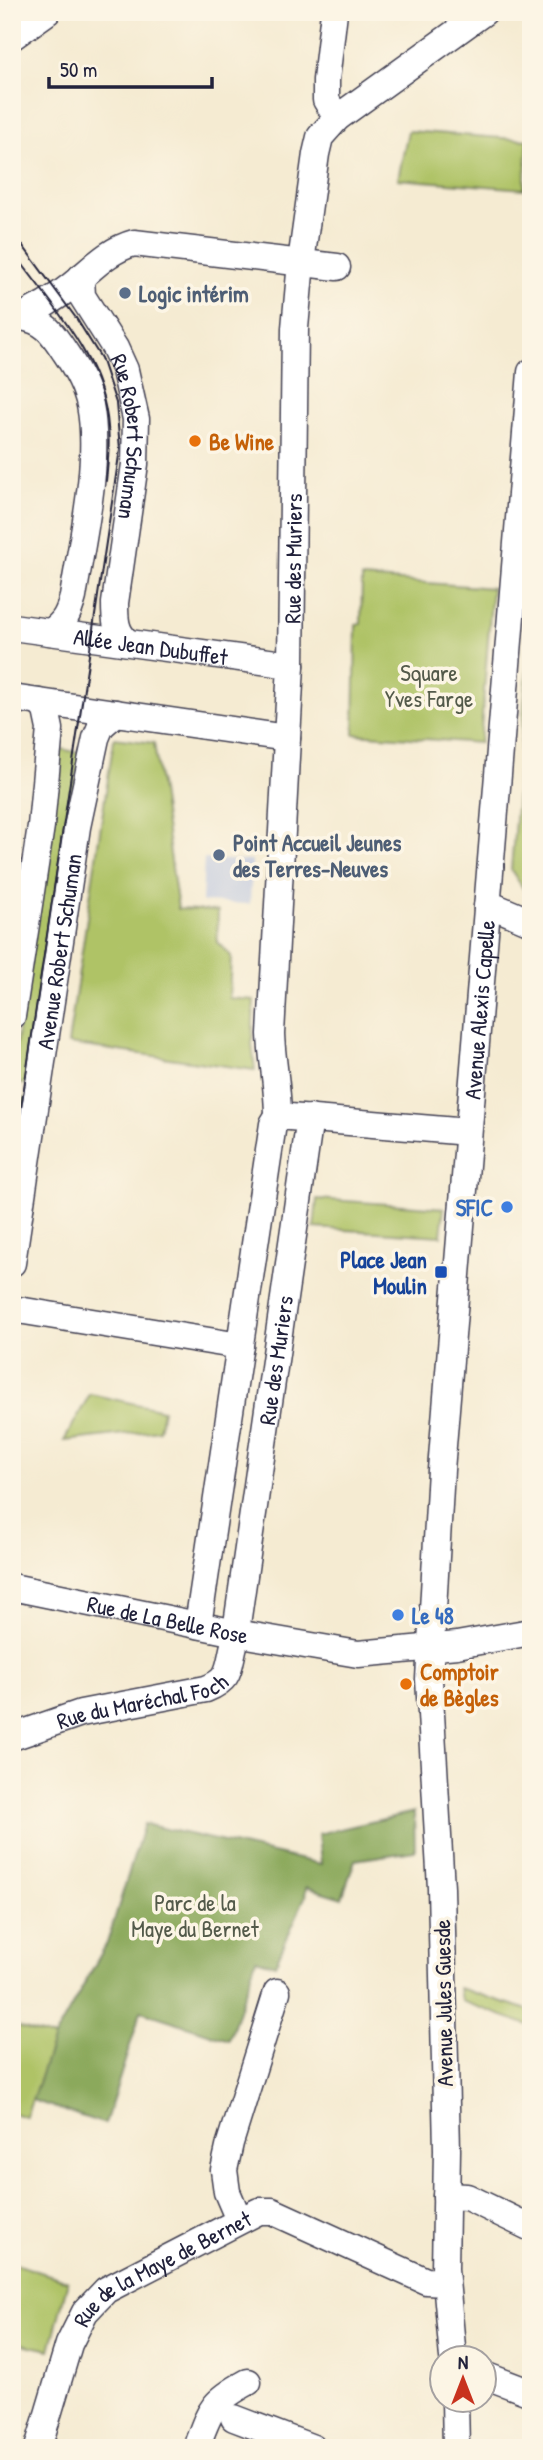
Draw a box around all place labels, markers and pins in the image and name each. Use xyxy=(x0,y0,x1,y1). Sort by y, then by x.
place label: Logic intérim xyxy=(139,278,249,310)
marker: Logic intérim xyxy=(117,285,133,301)
place label: Be Wine xyxy=(209,426,275,457)
marker: Be Wine xyxy=(187,433,203,449)
place label: Point Accueil Jeunes des Terres-Neuves xyxy=(233,827,401,884)
marker: Point Accueil Jeunes des Terres-Neuves xyxy=(211,847,227,863)
place label: SFIC xyxy=(456,1192,493,1223)
marker: SFIC xyxy=(499,1199,515,1215)
place label: Place Jean Moulin xyxy=(340,1244,427,1301)
marker: Place Jean Moulin xyxy=(433,1264,449,1280)
place label: Le 48 xyxy=(412,1600,454,1631)
marker: Le 48 xyxy=(390,1607,406,1623)
place label: Comptoir de Bègles xyxy=(420,1656,499,1714)
marker: Comptoir de Bègles xyxy=(398,1676,414,1692)

